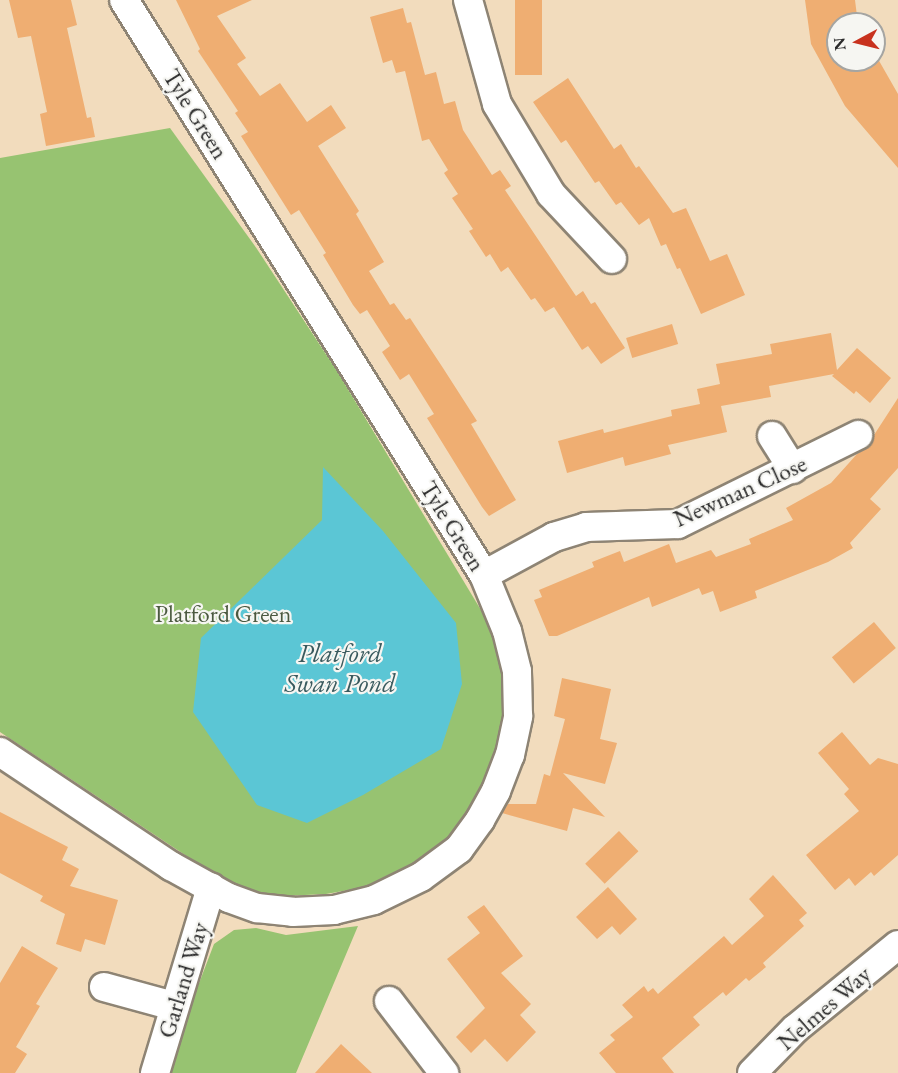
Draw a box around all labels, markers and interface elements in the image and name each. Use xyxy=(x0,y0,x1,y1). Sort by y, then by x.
north arrow xyxy=(826,12,886,72)
text: N xyxy=(828,36,851,52)
street label: Tyle Green xyxy=(157,64,235,164)
street label: Newman Close xyxy=(669,449,811,533)
street label: Tyle Green xyxy=(414,476,492,576)
park label: Platford Green xyxy=(155,600,291,628)
water label: Platford Swan Pond xyxy=(284,638,396,700)
street label: Garland Way xyxy=(152,919,214,1041)
street label: Nelmes Way xyxy=(771,960,877,1056)

